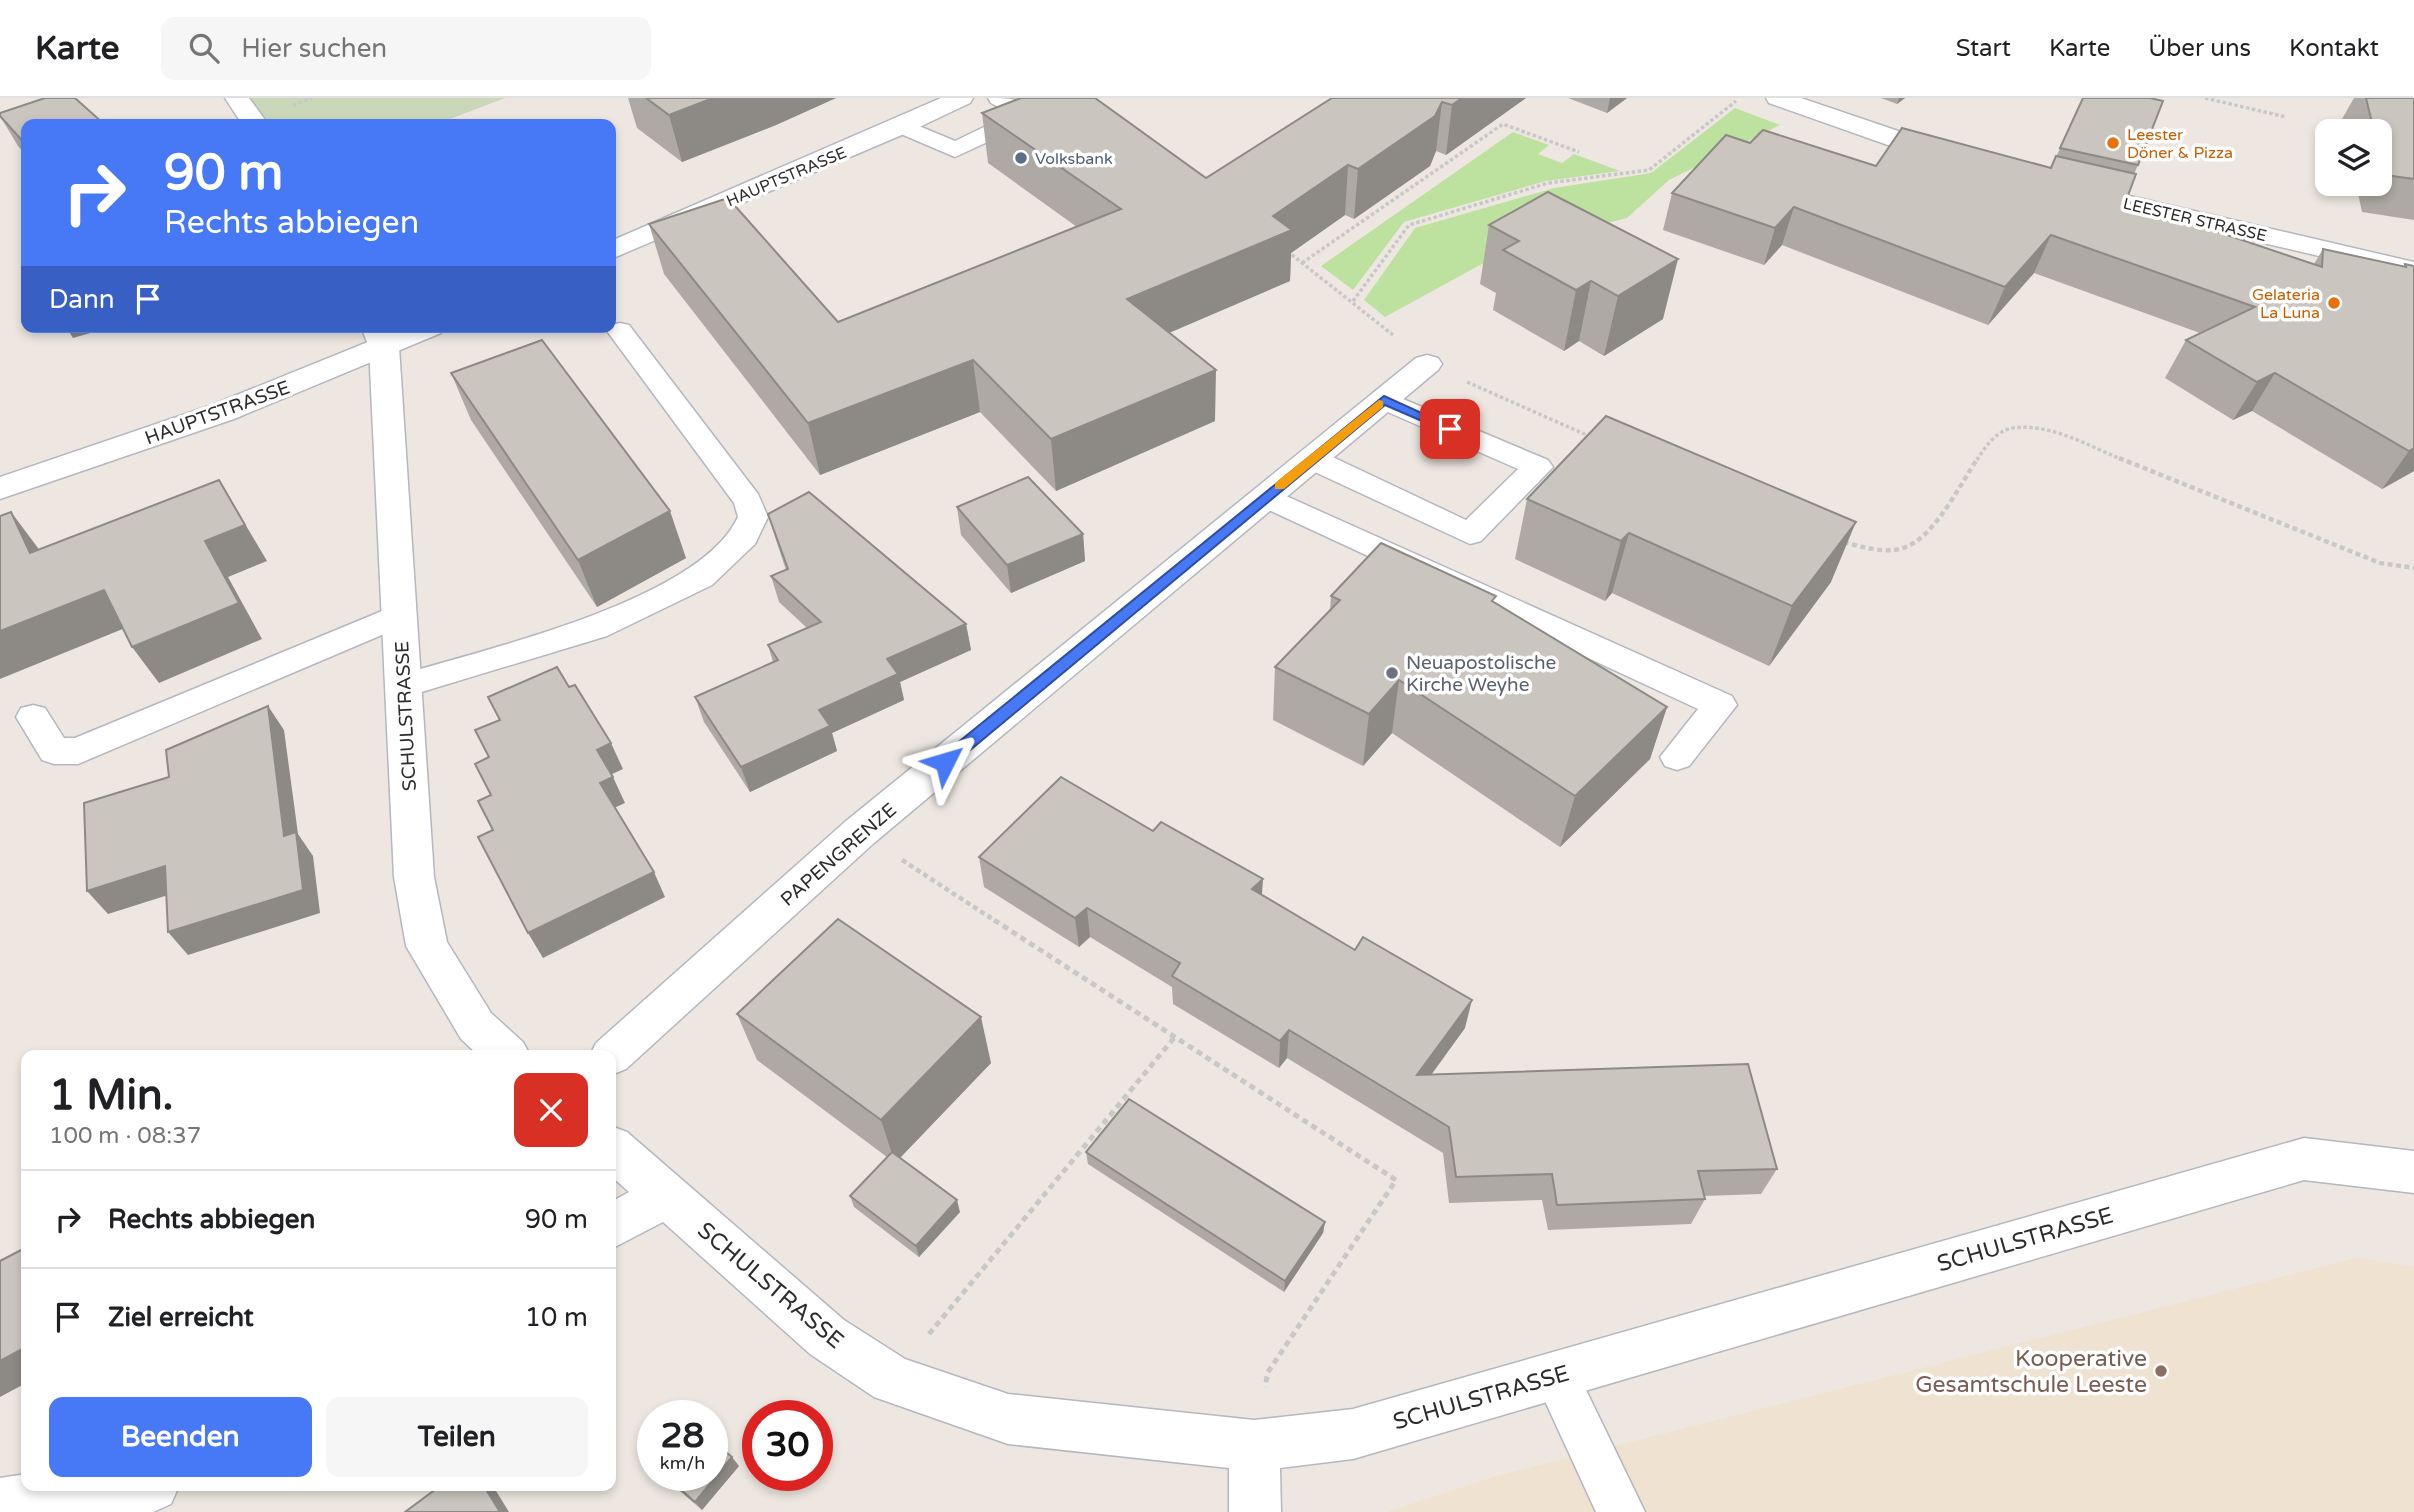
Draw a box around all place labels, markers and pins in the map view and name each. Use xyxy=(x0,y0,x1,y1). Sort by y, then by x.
place label: Leester Döner & Pizza xyxy=(2127,125,2233,163)
marker: Leester Döner & Pizza xyxy=(2105,135,2121,151)
place label: Volksbank xyxy=(1035,149,1113,169)
marker: Volksbank xyxy=(1013,150,1029,166)
place label: Gelateria La Luna xyxy=(2252,285,2320,323)
marker: Gelateria La Luna xyxy=(2326,295,2342,311)
pin xyxy=(1420,399,1480,459)
place label: Neuapostolische Kirche Weyhe xyxy=(1406,652,1556,696)
marker: Neuapostolische Kirche Weyhe xyxy=(1384,665,1400,681)
place label: Kooperative Gesamtschule Leeste xyxy=(1915,1345,2147,1399)
marker: Kooperative Gesamtschule Leeste xyxy=(2153,1363,2169,1379)

